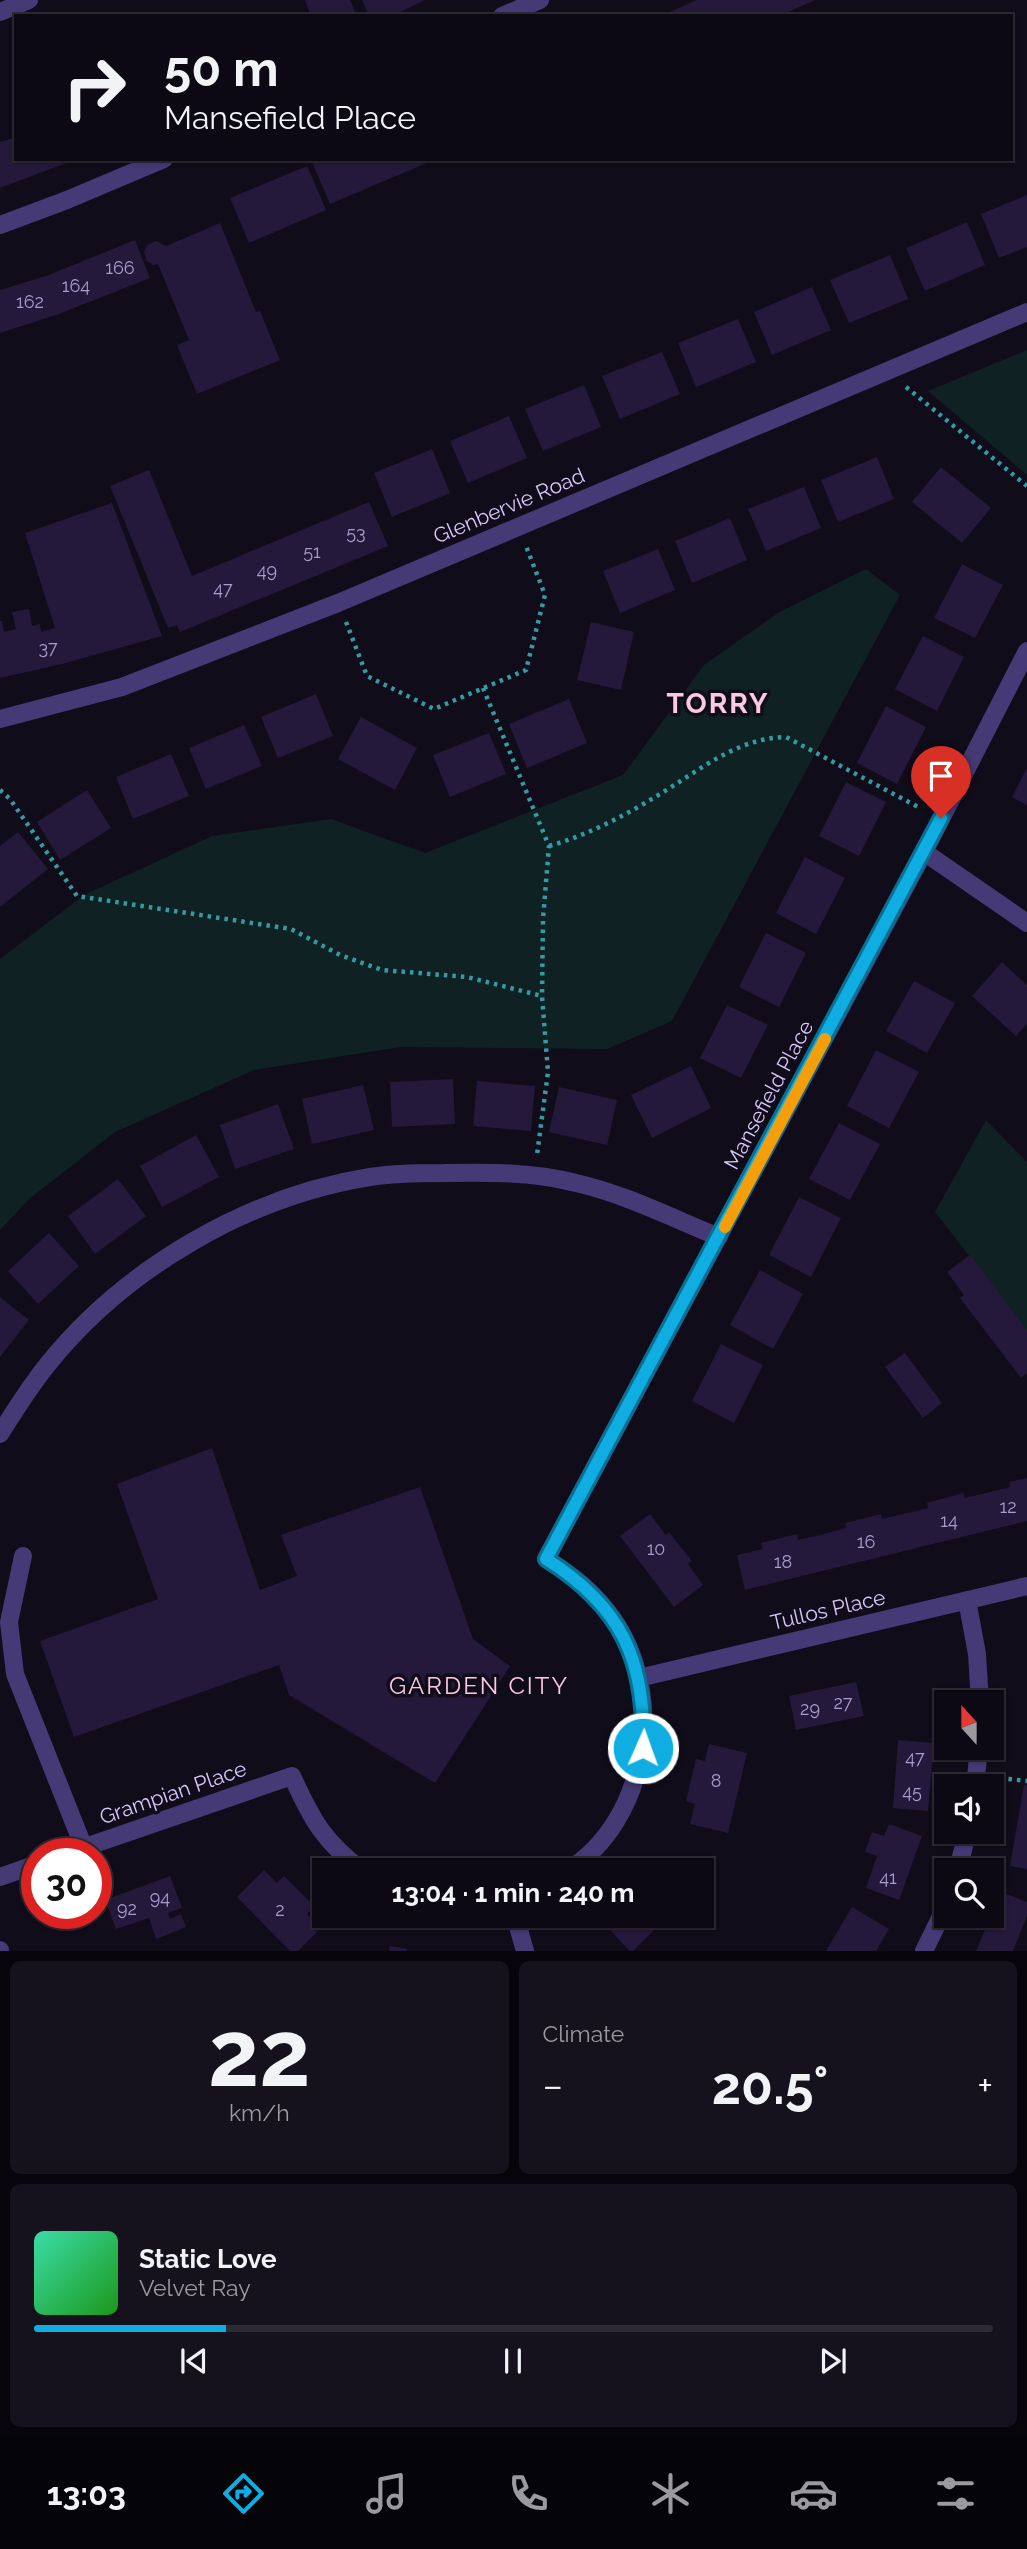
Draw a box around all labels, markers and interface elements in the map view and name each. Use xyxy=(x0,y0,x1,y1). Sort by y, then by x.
text: 50 m xyxy=(164,40,279,97)
icon: right xyxy=(49,42,140,133)
text: Mansefield Place xyxy=(164,99,416,136)
house number: 166 xyxy=(105,257,135,278)
house number: 164 xyxy=(62,275,90,296)
house number: 162 xyxy=(16,291,44,312)
street label: Glenbervie Road xyxy=(429,462,588,549)
house number: 53 xyxy=(346,522,366,543)
house number: 51 xyxy=(303,541,321,562)
house number: 49 xyxy=(257,560,277,581)
house number: 47 xyxy=(213,578,233,599)
house number: 37 xyxy=(38,637,58,658)
district label: TORRY xyxy=(667,687,769,720)
pin xyxy=(911,746,971,818)
icon: arrive xyxy=(922,757,960,795)
street label: Mansefield Place xyxy=(719,1016,818,1174)
house number: 12 xyxy=(999,1496,1017,1517)
house number: 14 xyxy=(940,1510,958,1531)
house number: 16 xyxy=(857,1531,875,1552)
house number: 10 xyxy=(647,1538,665,1559)
house number: 18 xyxy=(774,1551,792,1572)
street label: Tullos Place xyxy=(768,1584,888,1635)
district label: GARDEN CITY xyxy=(389,1671,569,1700)
north arrow xyxy=(934,1690,1004,1760)
map controls xyxy=(934,1690,1004,1928)
house number: 27 xyxy=(833,1692,853,1713)
house number: 29 xyxy=(800,1698,820,1719)
position arrow xyxy=(606,1711,680,1785)
house number: 47 xyxy=(905,1747,925,1768)
street label: Grampian Place xyxy=(96,1756,250,1829)
house number: 8 xyxy=(711,1770,721,1791)
button: sound xyxy=(934,1774,1004,1844)
house number: 45 xyxy=(902,1781,922,1802)
speed limit sign: 30 xyxy=(21,1838,112,1929)
button: search xyxy=(934,1858,1004,1928)
house number: 41 xyxy=(879,1867,897,1888)
text: 13:04 · 1 min · 240 m xyxy=(392,1878,634,1908)
house number: 94 xyxy=(150,1887,170,1908)
house number: 92 xyxy=(117,1898,137,1919)
house number: 2 xyxy=(275,1899,285,1920)
text: 22 xyxy=(208,2000,311,2107)
text: Climate xyxy=(543,2020,624,2047)
text: 20.5° xyxy=(712,2055,828,2116)
text: − xyxy=(543,2063,563,2108)
text: + xyxy=(977,2063,993,2108)
text: km/h xyxy=(229,2099,290,2126)
text: Static Love xyxy=(139,2244,277,2274)
text: Velvet Ray xyxy=(139,2274,251,2301)
icon: previous xyxy=(175,2342,213,2380)
icon: pause xyxy=(494,2342,532,2380)
icon: next xyxy=(814,2342,852,2380)
icon: directions xyxy=(219,2469,268,2518)
icon: music xyxy=(362,2469,411,2518)
icon: phone xyxy=(504,2469,553,2518)
icon: climate xyxy=(646,2469,695,2518)
icon: car xyxy=(789,2469,838,2518)
icon: filters xyxy=(931,2469,980,2518)
text: 13:03 xyxy=(47,2475,126,2512)

